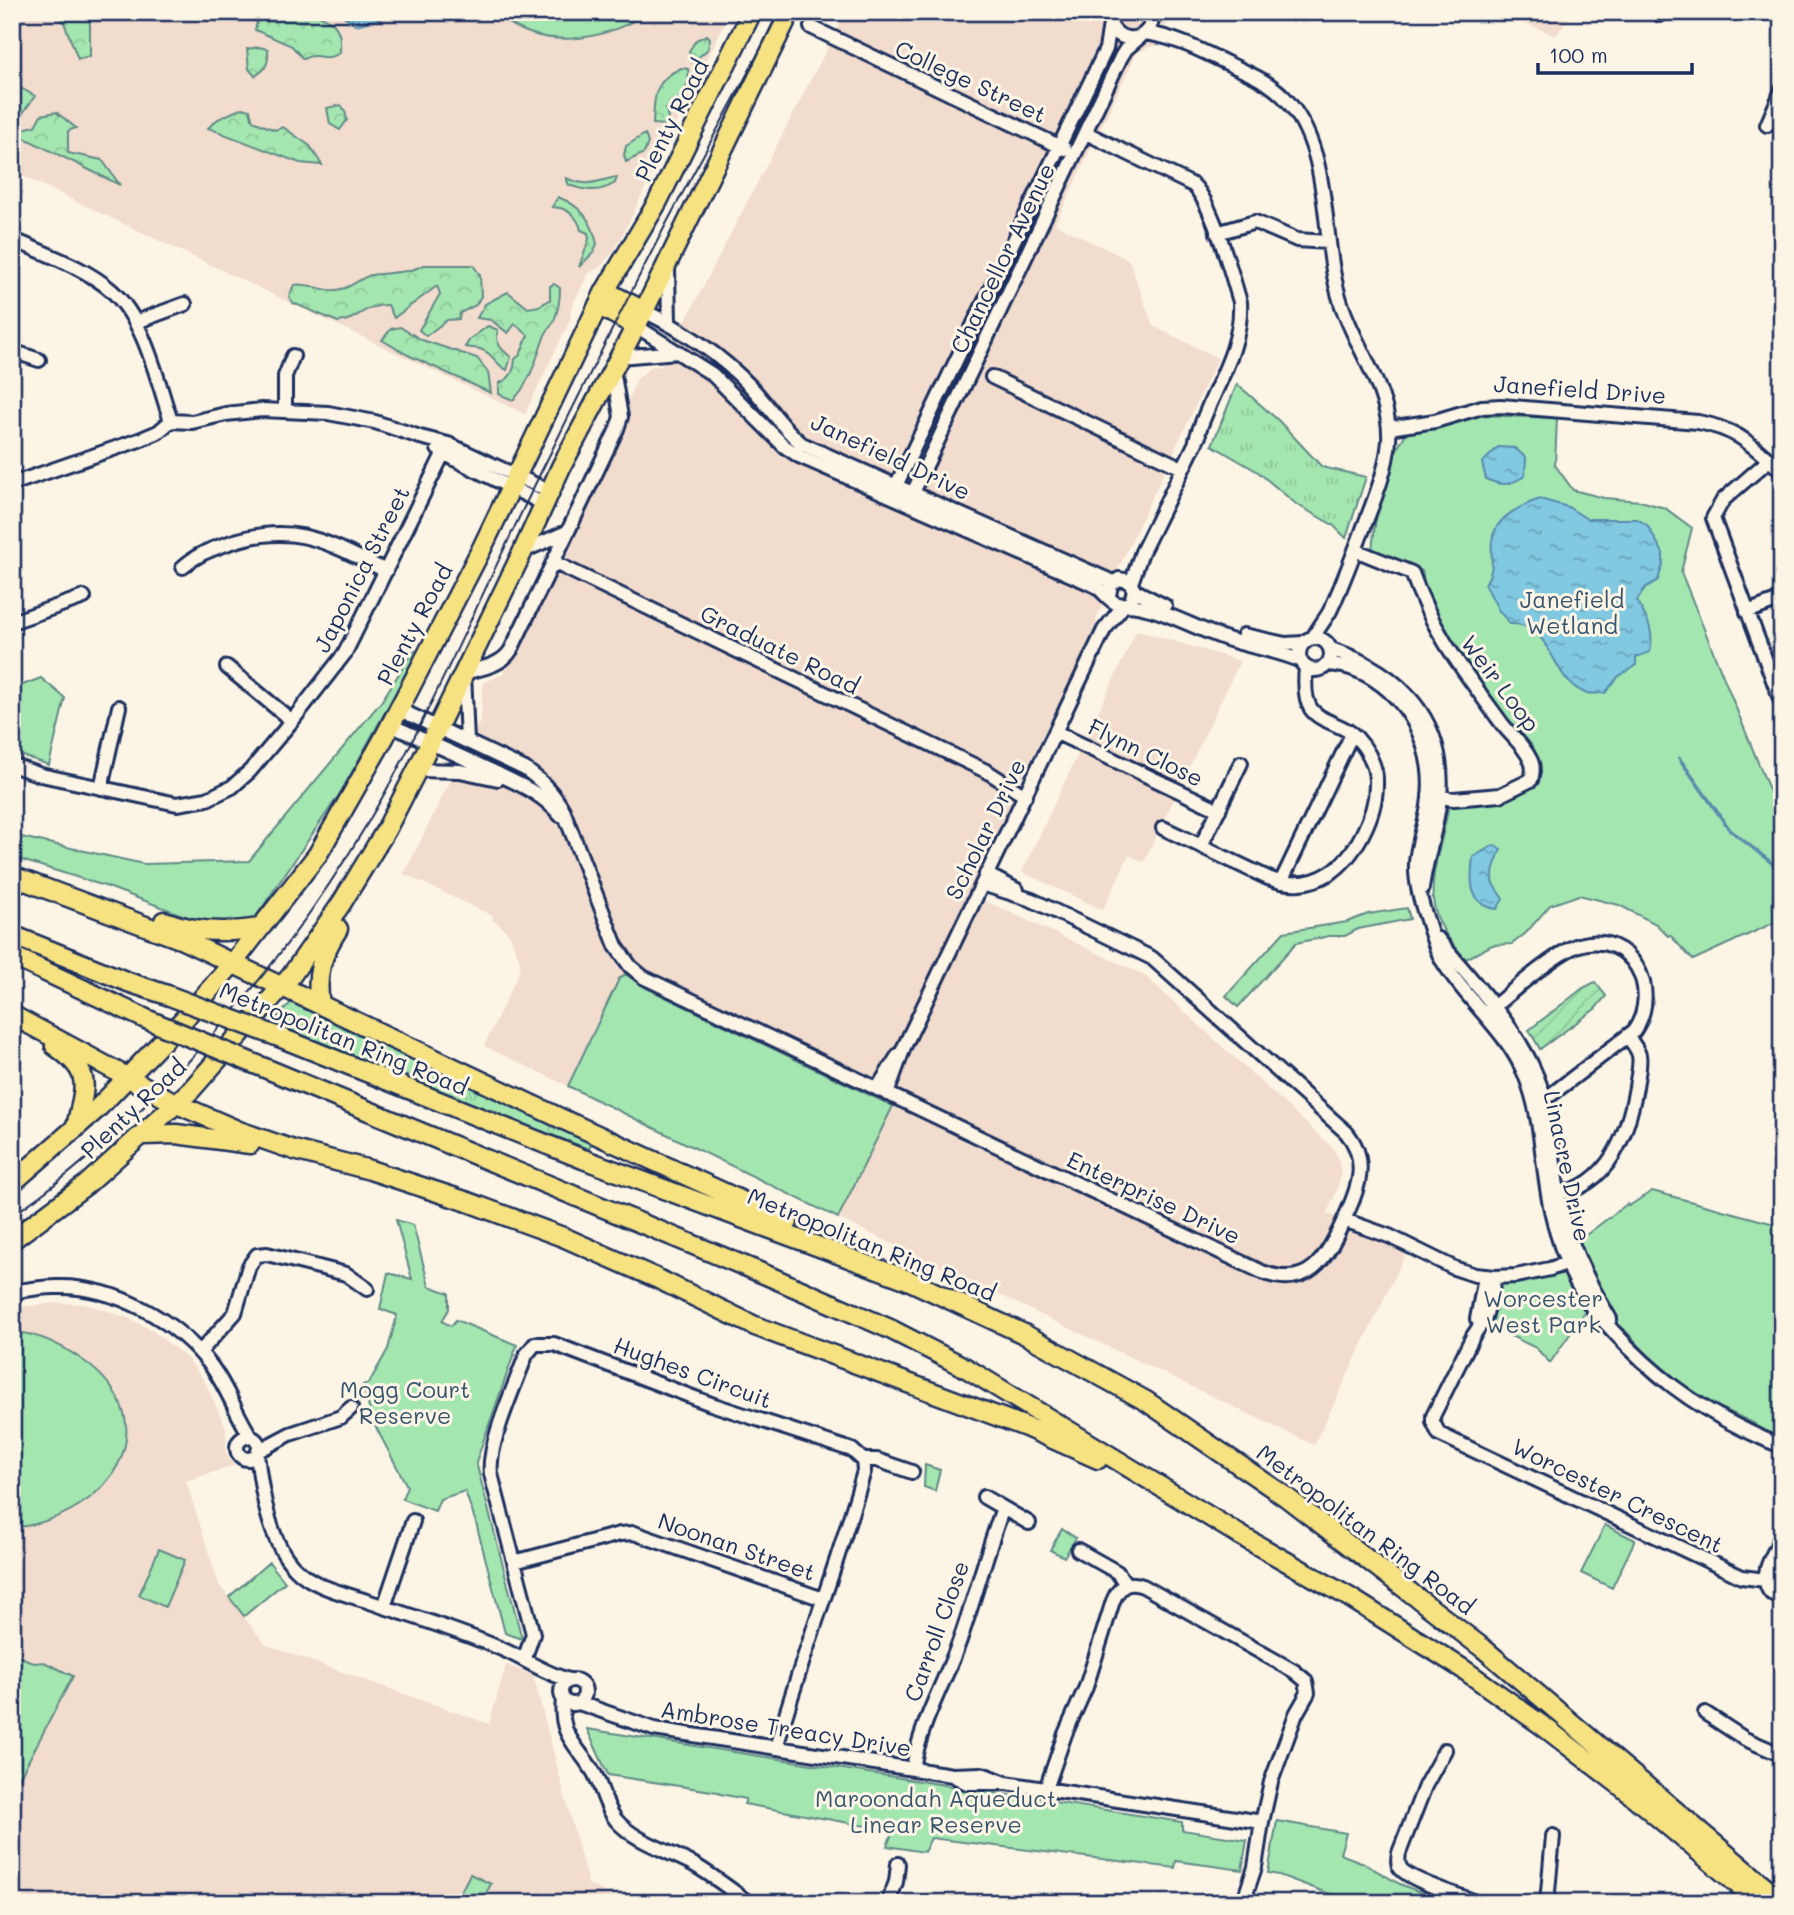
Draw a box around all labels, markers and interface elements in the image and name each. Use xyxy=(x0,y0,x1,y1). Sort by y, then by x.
scale bar xyxy=(1538,32,1692,76)
street label: College Street xyxy=(890,33,1052,129)
text: 100 m xyxy=(1549,41,1608,68)
street label: Plenty Road xyxy=(627,54,715,186)
street label: Chancellor Avenue xyxy=(943,158,1061,358)
street label: Janefield Drive xyxy=(1493,368,1667,410)
street label: Janefield Drive xyxy=(806,406,976,506)
street label: Japonica Street xyxy=(306,481,416,657)
street label: Plenty Road xyxy=(369,558,459,690)
park label: Janefield Wetland xyxy=(1520,584,1624,640)
street label: Graduate Road xyxy=(695,598,865,700)
street label: Weir Loop xyxy=(1455,628,1547,738)
street label: Flynn Close xyxy=(1083,711,1209,793)
street label: Scholar Drive xyxy=(938,754,1032,904)
street label: Metropolitan Ring Road xyxy=(215,974,473,1102)
street label: Plenty Road xyxy=(74,1051,192,1165)
street label: Linacre Drive xyxy=(1537,1088,1599,1244)
street label: Enterprise Drive xyxy=(1062,1144,1246,1250)
street label: Metropolitan Ring Road xyxy=(743,1180,1001,1308)
park label: Worcester West Park xyxy=(1483,1283,1603,1339)
street label: Hughes Circuit xyxy=(610,1329,776,1415)
park label: Mogg Court Reserve xyxy=(340,1374,470,1430)
street label: Worcester Crescent xyxy=(1507,1431,1729,1559)
street label: Metropolitan Ring Road xyxy=(1251,1437,1481,1621)
street label: Noonan Street xyxy=(654,1505,820,1587)
street label: Carroll Close xyxy=(897,1557,975,1705)
street label: Ambrose Treacy Drive xyxy=(658,1693,914,1763)
park label: Maroondah Aqueduct Linear Reserve xyxy=(815,1783,1057,1839)

